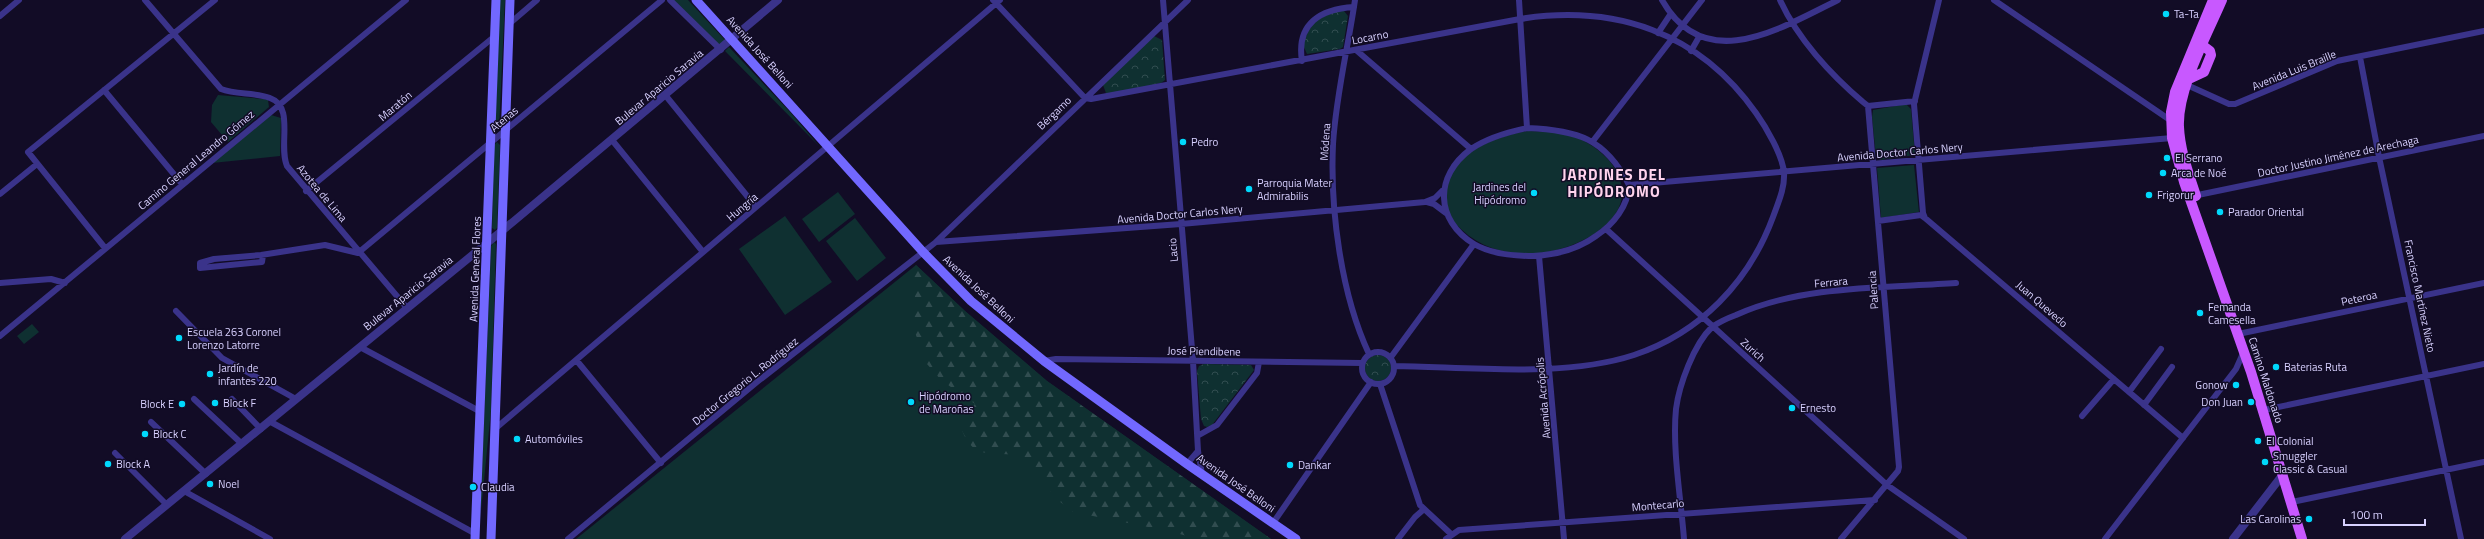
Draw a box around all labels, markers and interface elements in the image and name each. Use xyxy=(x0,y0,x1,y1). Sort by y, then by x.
place label: Ta-Ta xyxy=(2174,6,2199,22)
marker: Ta-Ta xyxy=(2161,9,2171,19)
street label: Avenida José Belloni xyxy=(723,12,797,92)
street label: Locarno xyxy=(1350,26,1390,48)
street label: Bulevar Aparicio Saravia xyxy=(611,45,707,129)
street label: Avenida Luis Braille xyxy=(2250,46,2339,94)
street label: Maratón xyxy=(375,87,415,125)
street label: Bérgamo xyxy=(1033,92,1075,133)
street label: Atenas xyxy=(486,102,522,136)
street label: Camino General Leandro Gómez xyxy=(134,106,258,214)
street label: Módena xyxy=(1316,122,1334,161)
street label: Doctor Justino Jiménez de Arechaga xyxy=(2256,131,2421,181)
place label: Pedro xyxy=(1191,134,1219,150)
marker: Pedro xyxy=(1178,137,1188,147)
street label: Avenida Doctor Carlos Nery xyxy=(1837,138,1964,165)
place label: El Serrano xyxy=(2175,150,2223,166)
marker: El Serrano xyxy=(2162,153,2172,163)
street label: Azotea de Lima xyxy=(293,161,351,226)
district label: JARDINES DEL HIPÓDROMO xyxy=(1562,163,1666,203)
place label: Arca de Noé xyxy=(2171,165,2227,181)
marker: Arca de Noé xyxy=(2158,168,2168,178)
place label: Parroquia Mater Admirabilis xyxy=(1257,175,1332,204)
place label: Jardines del Hipódromo xyxy=(1473,179,1526,208)
marker: Parroquia Mater Admirabilis xyxy=(1244,184,1254,194)
place label: Frigorur xyxy=(2157,187,2194,203)
marker: Jardines del Hipódromo xyxy=(1529,188,1539,198)
street label: Hungría xyxy=(723,189,762,225)
marker: Frigorur xyxy=(2144,190,2154,200)
street label: Avenida Doctor Carlos Nery xyxy=(1117,200,1244,227)
place label: Parador Oriental xyxy=(2228,204,2304,220)
marker: Parador Oriental xyxy=(2215,207,2225,217)
street label: Avenida General Flores xyxy=(465,216,485,322)
street label: Lacio xyxy=(1164,237,1182,263)
street label: Francisco Martínez Nieto xyxy=(2400,238,2440,354)
street label: Bulevar Aparicio Saravia xyxy=(360,252,457,334)
street label: Avenida José Belloni xyxy=(940,252,1018,326)
street label: Palencia xyxy=(1864,270,1882,310)
street label: Ferrara xyxy=(1814,273,1849,291)
street label: Juan Quevedo xyxy=(2013,277,2071,331)
street label: Peteroa xyxy=(2340,286,2379,310)
place label: Femanda Camesella xyxy=(2208,299,2256,328)
marker: Femanda Camesella xyxy=(2195,308,2205,318)
place label: Escuela 263 Coronel Lorenzo Latorre xyxy=(187,324,281,353)
marker: Escuela 263 Coronel Lorenzo Latorre xyxy=(174,333,184,343)
street label: Doctor Gregorio L. Rodríguez xyxy=(689,333,801,429)
street label: Zurich xyxy=(1737,335,1769,366)
street label: Camino Maldonado xyxy=(2245,335,2287,425)
street label: José Piendibene xyxy=(1167,342,1241,360)
street label: Avenida Acrópolis xyxy=(1531,357,1555,439)
place label: Baterias Ruta xyxy=(2284,359,2347,375)
place label: Jardín de infantes 220 xyxy=(218,360,277,389)
marker: Baterias Ruta xyxy=(2271,362,2281,372)
marker: Jardín de infantes 220 xyxy=(205,369,215,379)
place label: Gonow xyxy=(2195,377,2229,393)
marker: Gonow xyxy=(2231,380,2241,390)
place label: Hipódromo de Maroñas xyxy=(919,388,974,417)
place label: Don Juan xyxy=(2201,394,2243,410)
place label: Block F xyxy=(223,395,257,411)
place label: Block E xyxy=(140,396,174,412)
marker: Hipódromo de Maroñas xyxy=(906,397,916,407)
marker: Don Juan xyxy=(2246,397,2256,407)
marker: Block F xyxy=(210,398,220,408)
marker: Block E xyxy=(177,399,187,409)
place label: Ernesto xyxy=(1800,400,1836,416)
marker: Ernesto xyxy=(1787,403,1797,413)
place label: Block C xyxy=(153,426,187,442)
marker: Block C xyxy=(140,429,150,439)
place label: Automóviles xyxy=(525,431,583,447)
place label: El Colonial xyxy=(2266,433,2313,449)
marker: Automóviles xyxy=(512,434,522,444)
marker: El Colonial xyxy=(2253,436,2263,446)
place label: Smuggler Classic & Casual xyxy=(2273,448,2347,477)
street label: Avenida José Belloni xyxy=(1193,450,1279,516)
place label: Block A xyxy=(116,456,151,472)
place label: Dankar xyxy=(1298,457,1331,473)
marker: Smuggler Classic & Casual xyxy=(2260,457,2270,467)
marker: Block A xyxy=(103,459,113,469)
marker: Dankar xyxy=(1285,460,1295,470)
place label: Noel xyxy=(218,476,239,492)
marker: Noel xyxy=(205,479,215,489)
place label: Claudia xyxy=(481,479,515,495)
marker: Claudia xyxy=(468,482,478,492)
street label: Montecarlo xyxy=(1631,495,1685,515)
scale bar xyxy=(2344,501,2425,527)
text: 100 m xyxy=(2350,505,2383,524)
place label: Las Carolinas xyxy=(2240,511,2301,527)
marker: Las Carolinas xyxy=(2304,514,2314,524)

